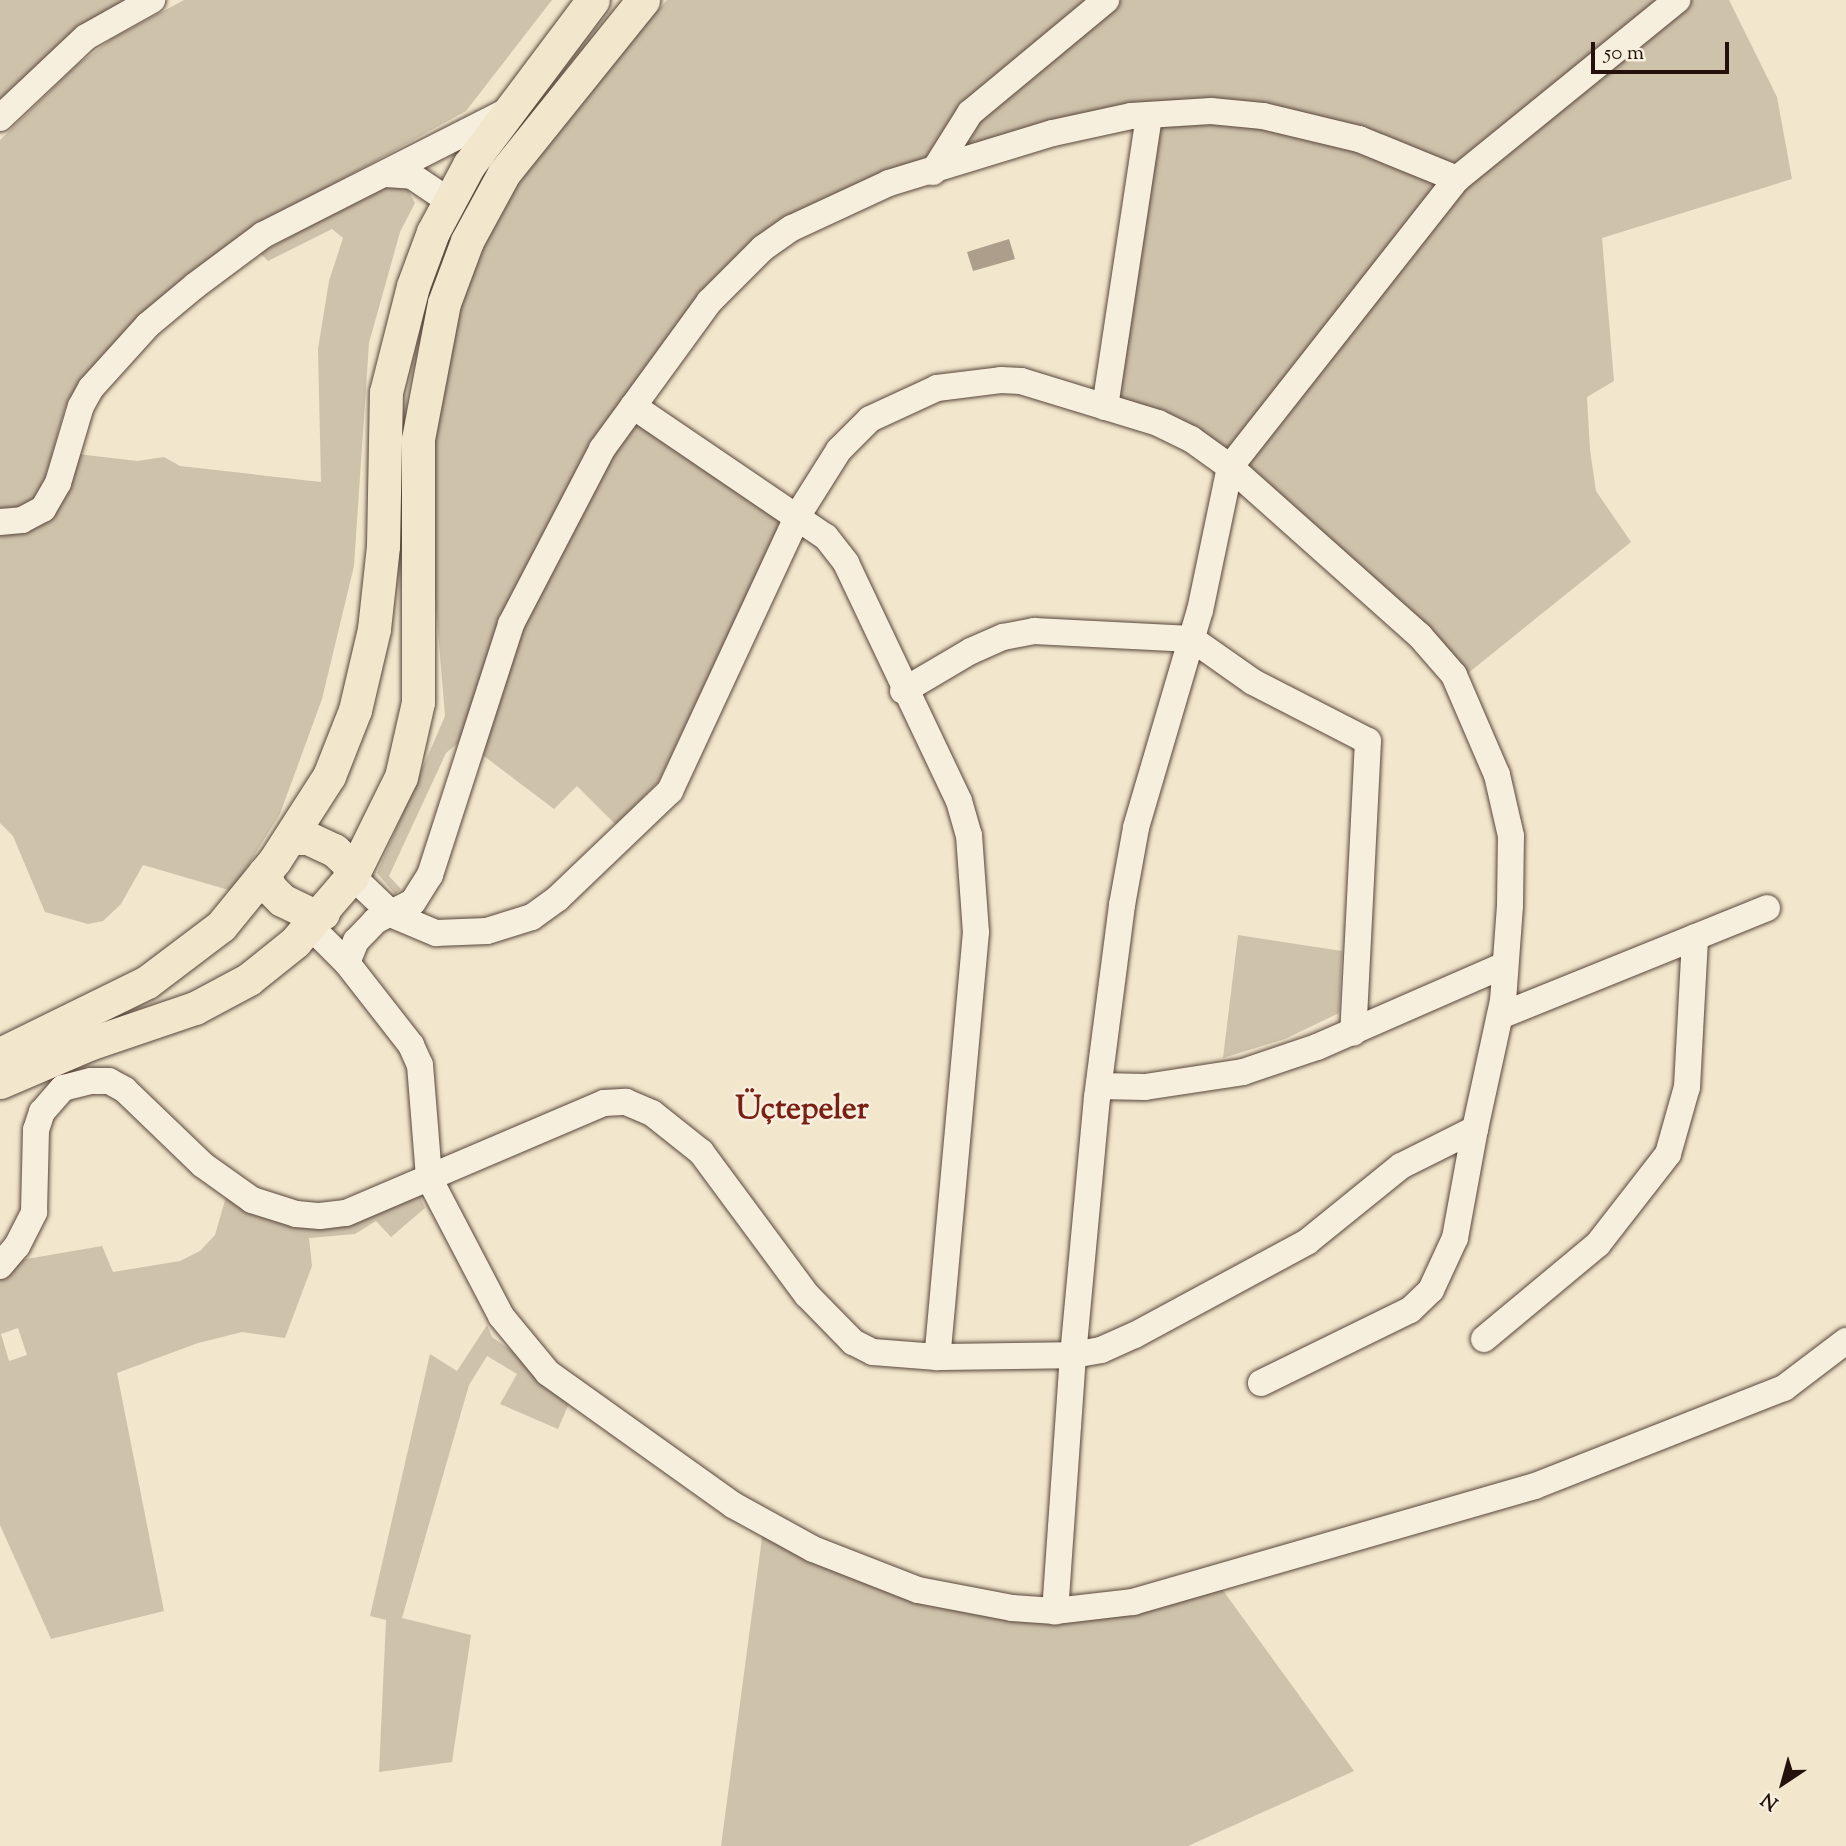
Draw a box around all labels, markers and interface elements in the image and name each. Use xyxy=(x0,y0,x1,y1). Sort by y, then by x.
scale bar xyxy=(1594,28,1732,72)
text: 50 m xyxy=(1604,39,1644,69)
district label: Üçtepeler xyxy=(735,1091,869,1129)
north arrow xyxy=(1748,1748,1818,1818)
text: N xyxy=(1756,1785,1784,1816)

